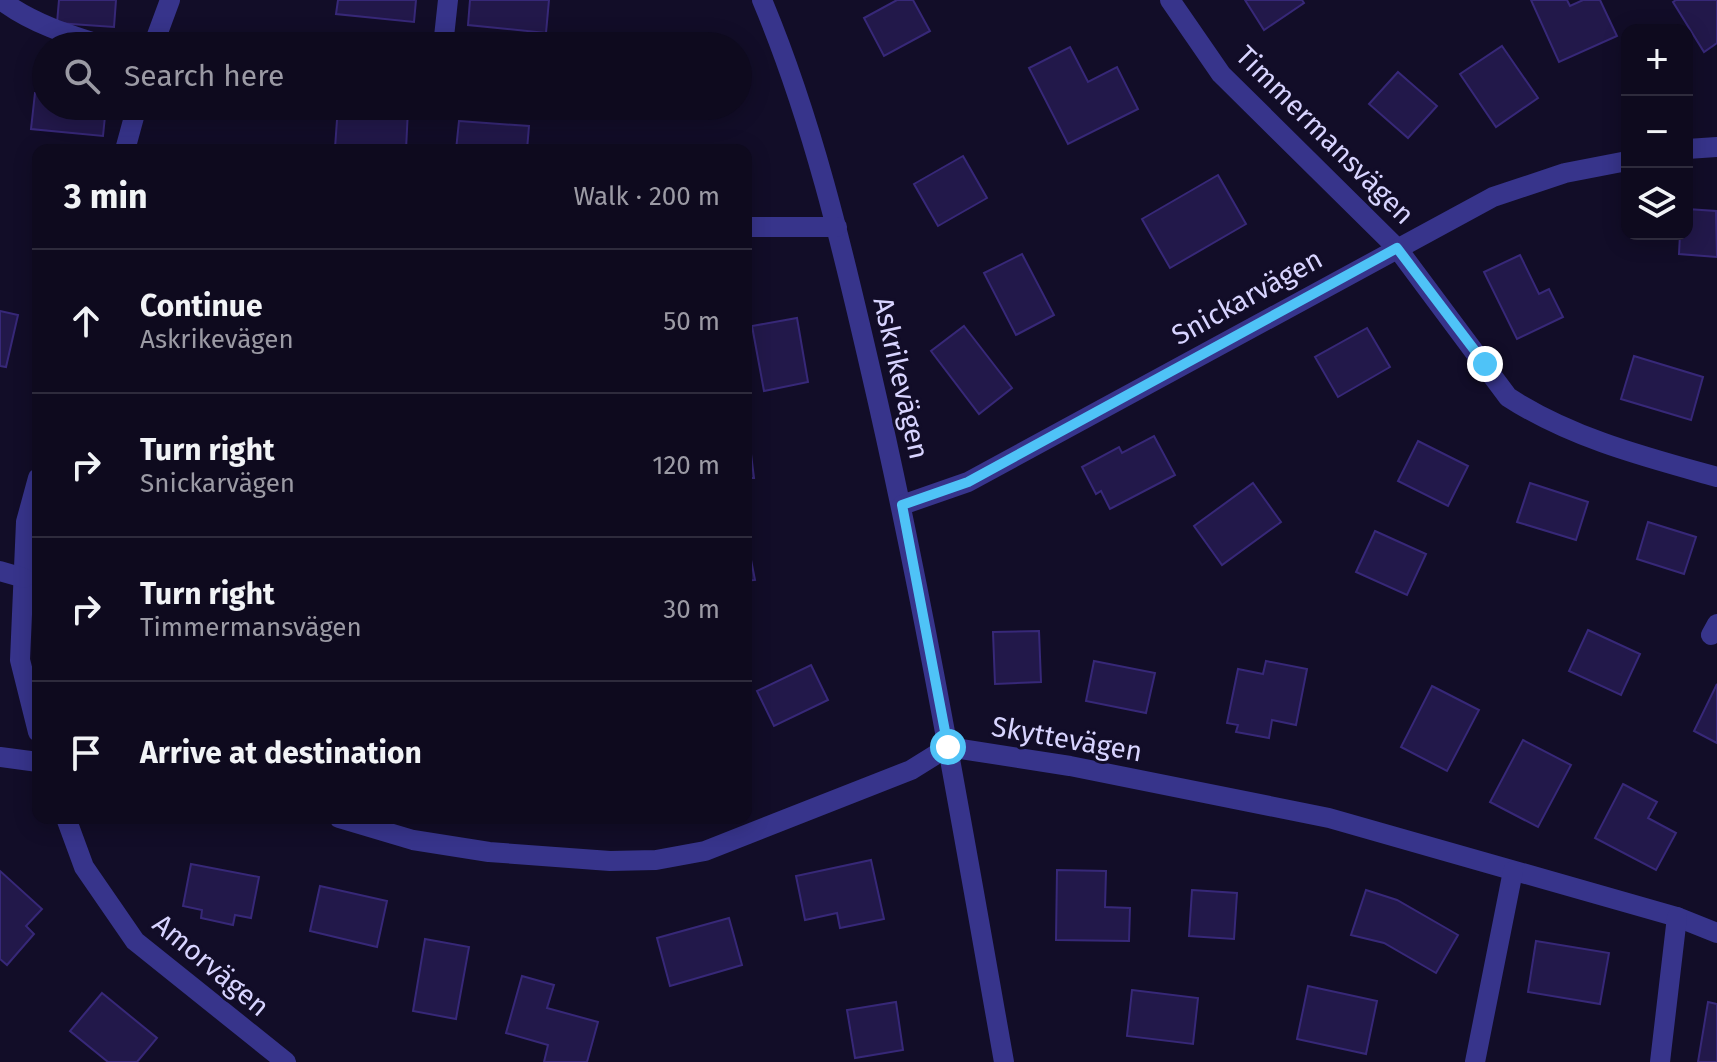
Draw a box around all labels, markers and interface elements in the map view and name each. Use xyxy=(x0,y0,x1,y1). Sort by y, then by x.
map controls xyxy=(1621,24,1693,240)
button: + xyxy=(1621,24,1693,96)
search box xyxy=(32,32,752,120)
street label: Timmermansvägen xyxy=(1229,39,1421,231)
icon: search xyxy=(60,54,104,98)
text: Search here xyxy=(124,58,284,94)
button: − xyxy=(1621,96,1693,168)
button: layers xyxy=(1621,168,1693,240)
text: 3 min xyxy=(64,176,148,217)
text: Walk · 200 m xyxy=(573,181,720,212)
street label: Snickarvägen xyxy=(1166,242,1328,352)
text: Continue xyxy=(140,288,263,324)
street label: Askrikevägen xyxy=(866,294,936,462)
icon: ahead xyxy=(64,299,108,343)
text: 50 m xyxy=(663,306,720,337)
text: Askrikevägen xyxy=(140,324,294,355)
route end xyxy=(1467,346,1503,382)
text: Turn right xyxy=(140,432,275,468)
icon: right xyxy=(64,443,108,487)
text: 120 m xyxy=(652,450,720,481)
text: Snickarvägen xyxy=(140,468,295,499)
text: Turn right xyxy=(140,576,275,612)
icon: right xyxy=(64,587,108,631)
text: 30 m xyxy=(663,594,720,625)
text: Timmermansvägen xyxy=(140,612,362,643)
street label: Skyttevägen xyxy=(989,710,1145,768)
route start xyxy=(930,729,966,765)
icon: arrive xyxy=(64,731,108,775)
text: Arrive at destination xyxy=(140,735,422,771)
street label: Amorvägen xyxy=(146,907,276,1023)

